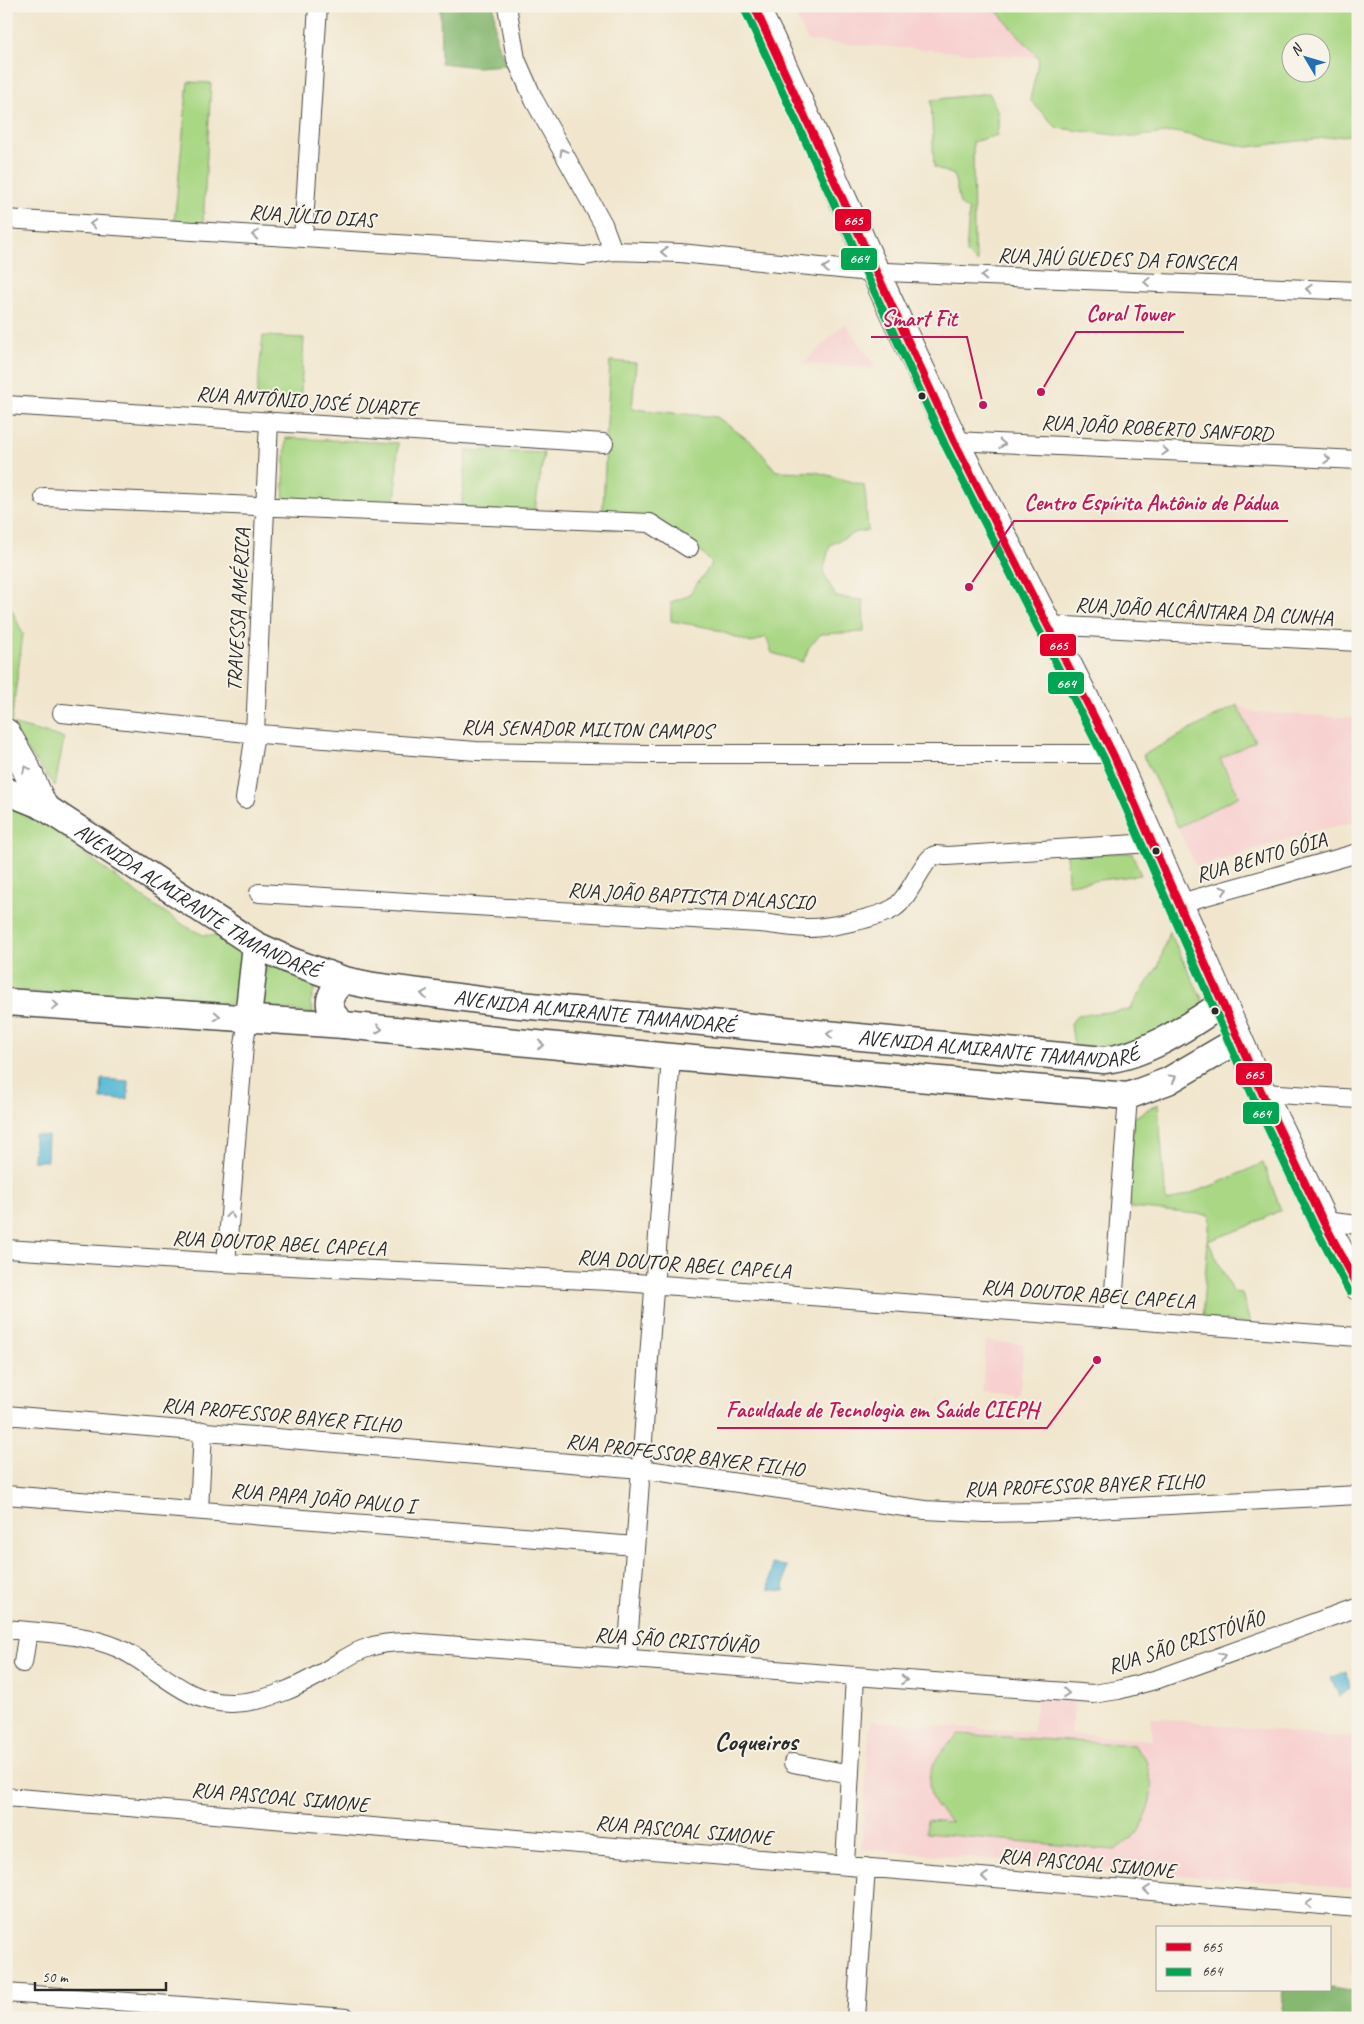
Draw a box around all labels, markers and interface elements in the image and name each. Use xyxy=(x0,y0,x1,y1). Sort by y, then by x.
north arrow xyxy=(1282,32,1332,82)
text: N xyxy=(1287,40,1307,59)
one-way arrow xyxy=(559,148,569,157)
street label: RUA JÚLIO DIAS xyxy=(248,199,379,234)
line badge: 665 xyxy=(834,208,872,232)
text: 665 xyxy=(843,212,865,229)
one-way arrow xyxy=(88,219,96,230)
one-way arrow xyxy=(250,229,258,240)
street label: RUA JAÚ GUEDES DA FONSECA xyxy=(997,242,1238,276)
one-way arrow xyxy=(660,247,668,258)
line badge: 664 xyxy=(840,247,878,271)
text: 664 xyxy=(849,250,870,267)
one-way arrow xyxy=(822,263,830,274)
one-way arrow xyxy=(980,270,988,281)
one-way arrow xyxy=(1142,277,1150,288)
one-way arrow xyxy=(1305,284,1312,294)
callout: Coral Tower xyxy=(1076,295,1184,332)
callout: Smart Fit xyxy=(871,300,967,337)
text: Coral Tower xyxy=(1086,300,1177,328)
text: Smart Fit xyxy=(881,305,960,333)
street label: RUA ANTÔNIO JOSÉ DUARTE xyxy=(195,380,421,422)
unlabelled marker xyxy=(917,391,927,401)
street label: RUA JOÃO ROBERTO SANFORD xyxy=(1041,409,1275,447)
one-way arrow xyxy=(998,439,1006,449)
one-way arrow xyxy=(1161,446,1169,457)
one-way arrow xyxy=(1323,453,1331,464)
callout: Centro Espírita Antônio de Pádua xyxy=(1014,484,1288,521)
text: Centro Espírita Antônio de Pádua xyxy=(1024,489,1280,517)
street label: TRAVESSA AMÉRICA xyxy=(221,527,255,692)
street label: RUA JOÃO ALCÂNTARA DA CUNHA xyxy=(1075,591,1334,631)
line badge: 665 xyxy=(1039,633,1077,657)
text: 665 xyxy=(1048,637,1070,654)
line badge: 664 xyxy=(1047,671,1085,695)
text: 664 xyxy=(1056,675,1077,692)
street label: RUA SENADOR MILTON CAMPOS xyxy=(461,714,717,744)
one-way arrow xyxy=(22,765,32,774)
street label: AVENIDA ALMIRANTE TAMANDARÉ xyxy=(70,817,327,984)
street label: RUA BENTO GÓIA xyxy=(1193,826,1330,888)
unlabelled marker xyxy=(1151,846,1161,856)
street label: RUA JOÃO BAPTISTA D'ALASCIO xyxy=(567,877,817,916)
one-way arrow xyxy=(1220,886,1228,896)
street label: AVENIDA ALMIRANTE TAMANDARÉ xyxy=(453,984,739,1038)
one-way arrow xyxy=(420,989,429,999)
one-way arrow xyxy=(51,1000,59,1011)
unlabelled marker xyxy=(1210,1006,1220,1016)
one-way arrow xyxy=(213,1011,221,1022)
one-way arrow xyxy=(375,1023,383,1034)
street label: AVENIDA ALMIRANTE TAMANDARÉ xyxy=(857,1024,1145,1073)
one-way arrow xyxy=(826,1029,834,1040)
one-way arrow xyxy=(537,1039,545,1050)
line badge: 665 xyxy=(1235,1062,1273,1086)
text: 665 xyxy=(1244,1066,1266,1083)
one-way arrow xyxy=(1168,1074,1177,1084)
line badge: 664 xyxy=(1242,1101,1280,1125)
text: 664 xyxy=(1251,1105,1272,1122)
one-way arrow xyxy=(224,1210,235,1218)
street label: RUA DOUTOR ABEL CAPELA xyxy=(172,1224,388,1262)
street label: RUA DOUTOR ABEL CAPELA xyxy=(577,1244,793,1285)
street label: RUA DOUTOR ABEL CAPELA xyxy=(981,1274,1197,1315)
callout: Faculdade de Tecnologia em Saúde CIEPH xyxy=(717,1391,1047,1428)
street label: RUA PROFESSOR BAYER FILHO xyxy=(161,1392,404,1439)
text: Faculdade de Tecnologia em Saúde CIEPH xyxy=(726,1396,1042,1424)
street label: RUA PROFESSOR BAYER FILHO xyxy=(565,1428,808,1483)
street label: RUA PROFESSOR BAYER FILHO xyxy=(964,1468,1207,1502)
street label: RUA PAPA JOÃO PAULO I xyxy=(230,1477,421,1519)
street label: RUA SÃO CRISTÓVÃO xyxy=(1104,1604,1270,1680)
street label: RUA SÃO CRISTÓVÃO xyxy=(594,1621,761,1659)
one-way arrow xyxy=(1217,1652,1226,1662)
one-way arrow xyxy=(900,1675,908,1686)
one-way arrow xyxy=(1062,1687,1070,1698)
district label: Coqueiros xyxy=(715,1725,800,1758)
street label: RUA PASCOAL SIMONE xyxy=(191,1776,372,1818)
street label: RUA PASCOAL SIMONE xyxy=(595,1809,776,1851)
street label: RUA PASCOAL SIMONE xyxy=(998,1842,1179,1884)
one-way arrow xyxy=(981,1872,989,1883)
one-way arrow xyxy=(1143,1885,1151,1896)
one-way arrow xyxy=(1305,1898,1313,1909)
legend xyxy=(1156,1926,1332,1992)
text: 665 xyxy=(1202,1938,1224,1957)
scale bar xyxy=(35,1959,166,1991)
text: 664 xyxy=(1202,1962,1224,1981)
text: 50 m xyxy=(42,1968,69,1987)

